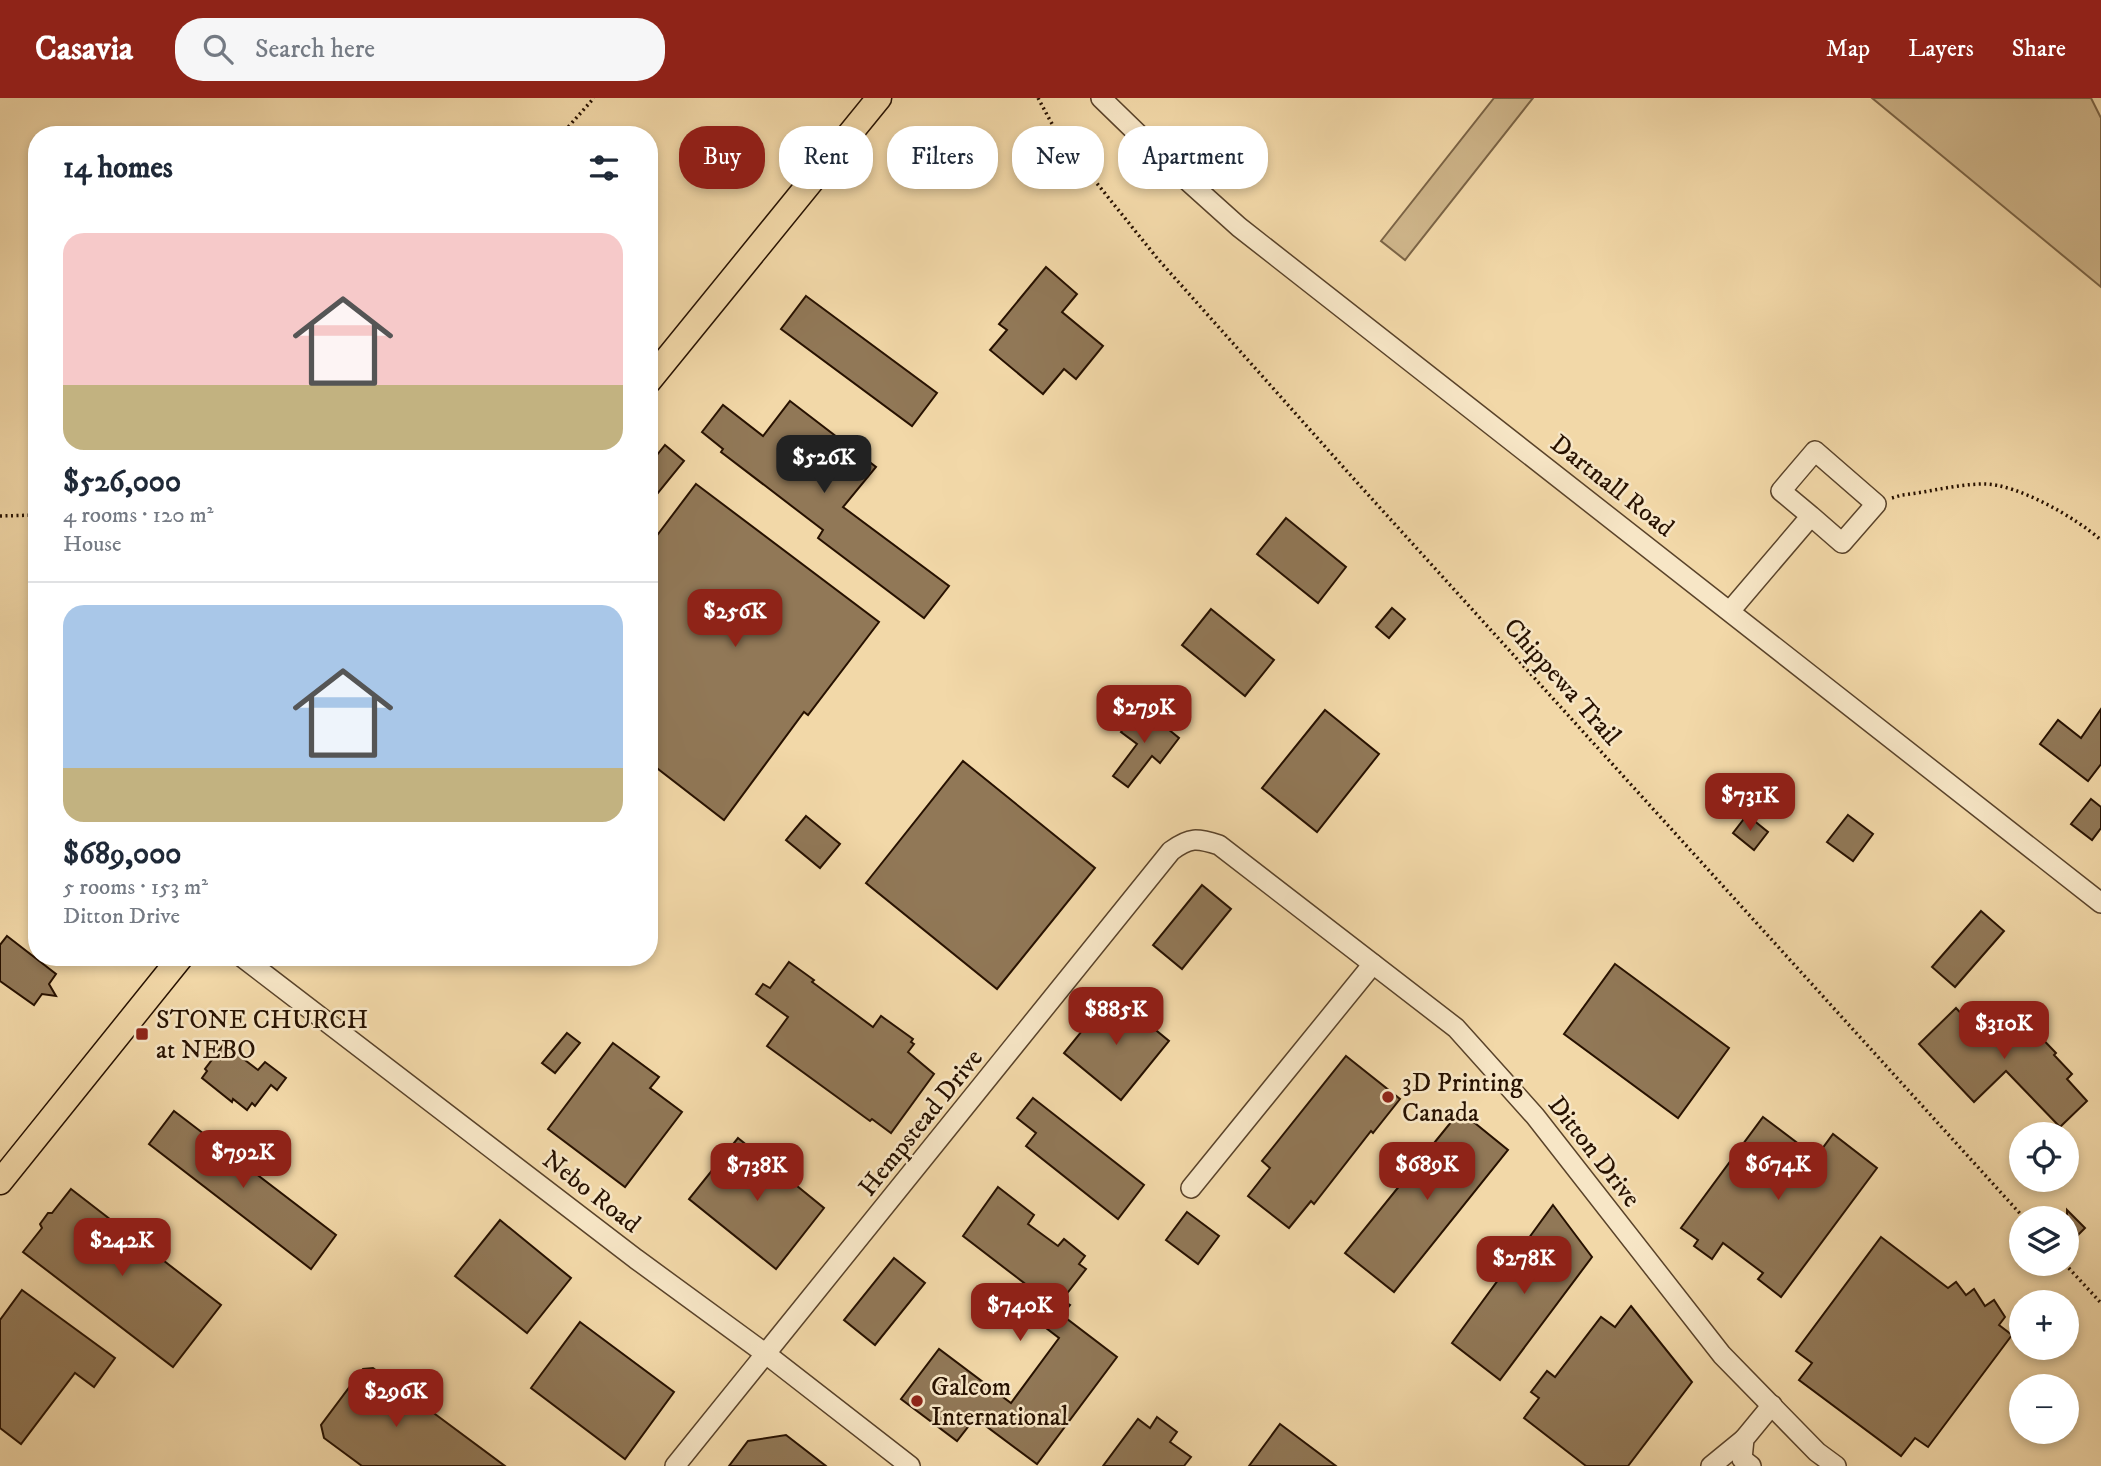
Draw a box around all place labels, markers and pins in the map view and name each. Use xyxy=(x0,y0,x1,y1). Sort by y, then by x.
pin: $526K xyxy=(775,436,873,495)
pin: $256K xyxy=(686,589,784,649)
pin: $279K xyxy=(1095,686,1193,745)
pin: $731K xyxy=(1701,774,1799,833)
pin: $885K xyxy=(1067,988,1165,1047)
pin: $310K xyxy=(1955,1002,2053,1061)
place label: STONE CHURCH at NEBO xyxy=(156,1004,368,1067)
marker: STONE CHURCH at NEBO xyxy=(134,1026,150,1042)
place label: 3D Printing Canada xyxy=(1402,1067,1523,1130)
marker: 3D Printing Canada xyxy=(1380,1089,1396,1105)
pin: $792K xyxy=(194,1130,292,1190)
pin: $689K xyxy=(1378,1142,1476,1202)
pin: $674K xyxy=(1729,1142,1827,1202)
pin: $738K xyxy=(708,1144,806,1203)
pin: $242K xyxy=(73,1218,171,1278)
pin: $278K xyxy=(1475,1236,1573,1296)
pin: $740K xyxy=(971,1284,1069,1343)
pin: $296K xyxy=(347,1370,445,1429)
place label: Galcom International xyxy=(931,1371,1069,1434)
marker: Galcom International xyxy=(909,1393,925,1409)

